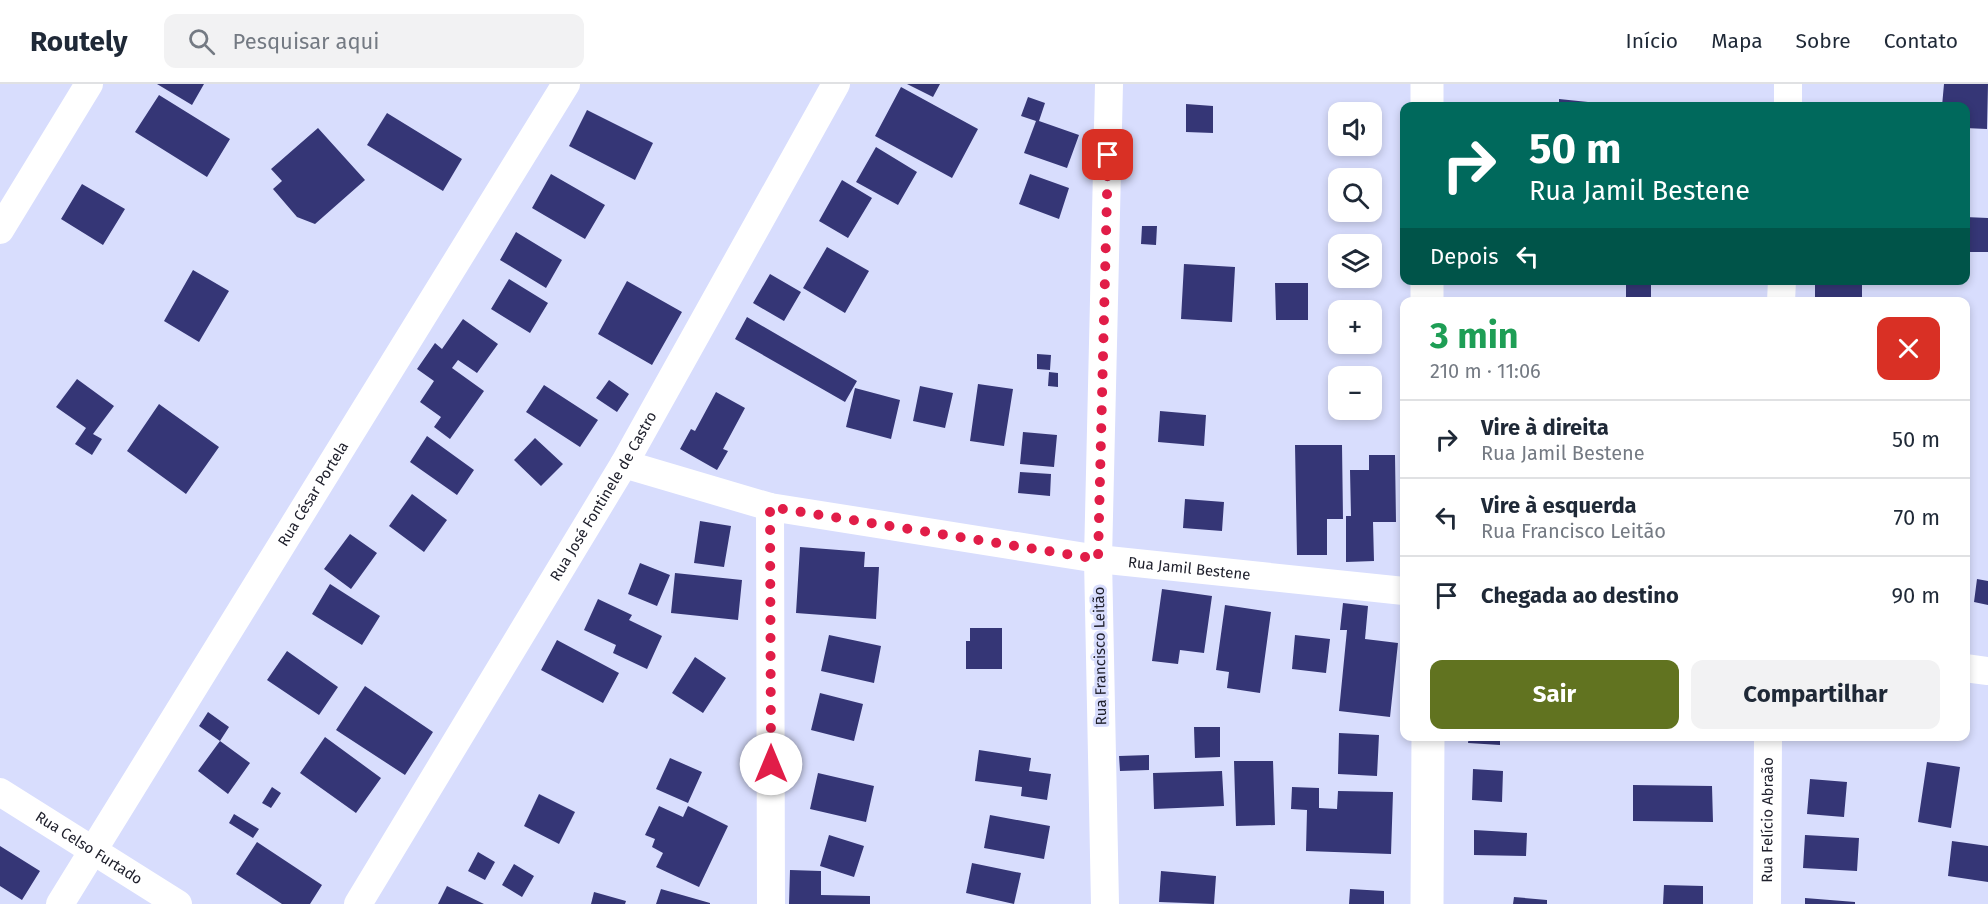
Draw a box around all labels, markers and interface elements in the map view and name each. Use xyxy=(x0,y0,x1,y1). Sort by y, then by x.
search box xyxy=(164,14,584,68)
text: Routely xyxy=(30,25,128,58)
icon: search xyxy=(185,25,218,58)
text: Pesquisar aqui xyxy=(233,28,380,55)
text: Início xyxy=(1625,28,1678,54)
text: Mapa xyxy=(1711,28,1763,54)
text: Sobre xyxy=(1796,28,1851,54)
text: Contato xyxy=(1884,28,1958,54)
map controls xyxy=(1328,102,1382,420)
button: sound xyxy=(1328,102,1382,156)
text: 50 m xyxy=(1529,124,1622,174)
icon: right xyxy=(1430,126,1508,204)
pin xyxy=(1082,129,1133,180)
icon: arrive xyxy=(1091,138,1124,171)
button: search xyxy=(1328,168,1382,222)
text: Rua Jamil Bestene xyxy=(1529,175,1750,207)
button: layers xyxy=(1328,234,1382,288)
icon: left xyxy=(1511,240,1544,273)
text: Depois xyxy=(1430,243,1499,270)
button: + xyxy=(1328,300,1382,354)
text: 3 min xyxy=(1430,314,1519,358)
button: close xyxy=(1877,317,1940,380)
text: 210 m · 11:06 xyxy=(1430,359,1541,383)
button: − xyxy=(1328,366,1382,420)
street label: Rua José Fontinele de Castro xyxy=(546,408,661,584)
text: Vire à direita xyxy=(1481,414,1609,441)
icon: right xyxy=(1430,423,1463,456)
text: 50 m xyxy=(1892,426,1940,453)
street label: Rua César Portela xyxy=(274,438,352,550)
text: Rua Jamil Bestene xyxy=(1481,441,1645,465)
text: Vire à esquerda xyxy=(1481,492,1637,519)
icon: left xyxy=(1430,501,1463,534)
text: 70 m xyxy=(1894,504,1940,531)
text: Rua Francisco Leitão xyxy=(1481,519,1666,543)
street label: Rua Jamil Bestene xyxy=(1127,553,1251,584)
icon: arrive xyxy=(1430,579,1463,612)
text: Chegada ao destino xyxy=(1481,582,1679,609)
text: 90 m xyxy=(1891,582,1940,609)
street label: Rua Francisco Leitão xyxy=(1090,586,1110,726)
button: Sair xyxy=(1430,660,1679,729)
button: Compartilhar xyxy=(1691,660,1940,729)
position arrow xyxy=(739,732,803,796)
street label: Rua Felício Abraão xyxy=(1758,757,1777,883)
street label: Rua Celso Furtado xyxy=(32,808,146,888)

